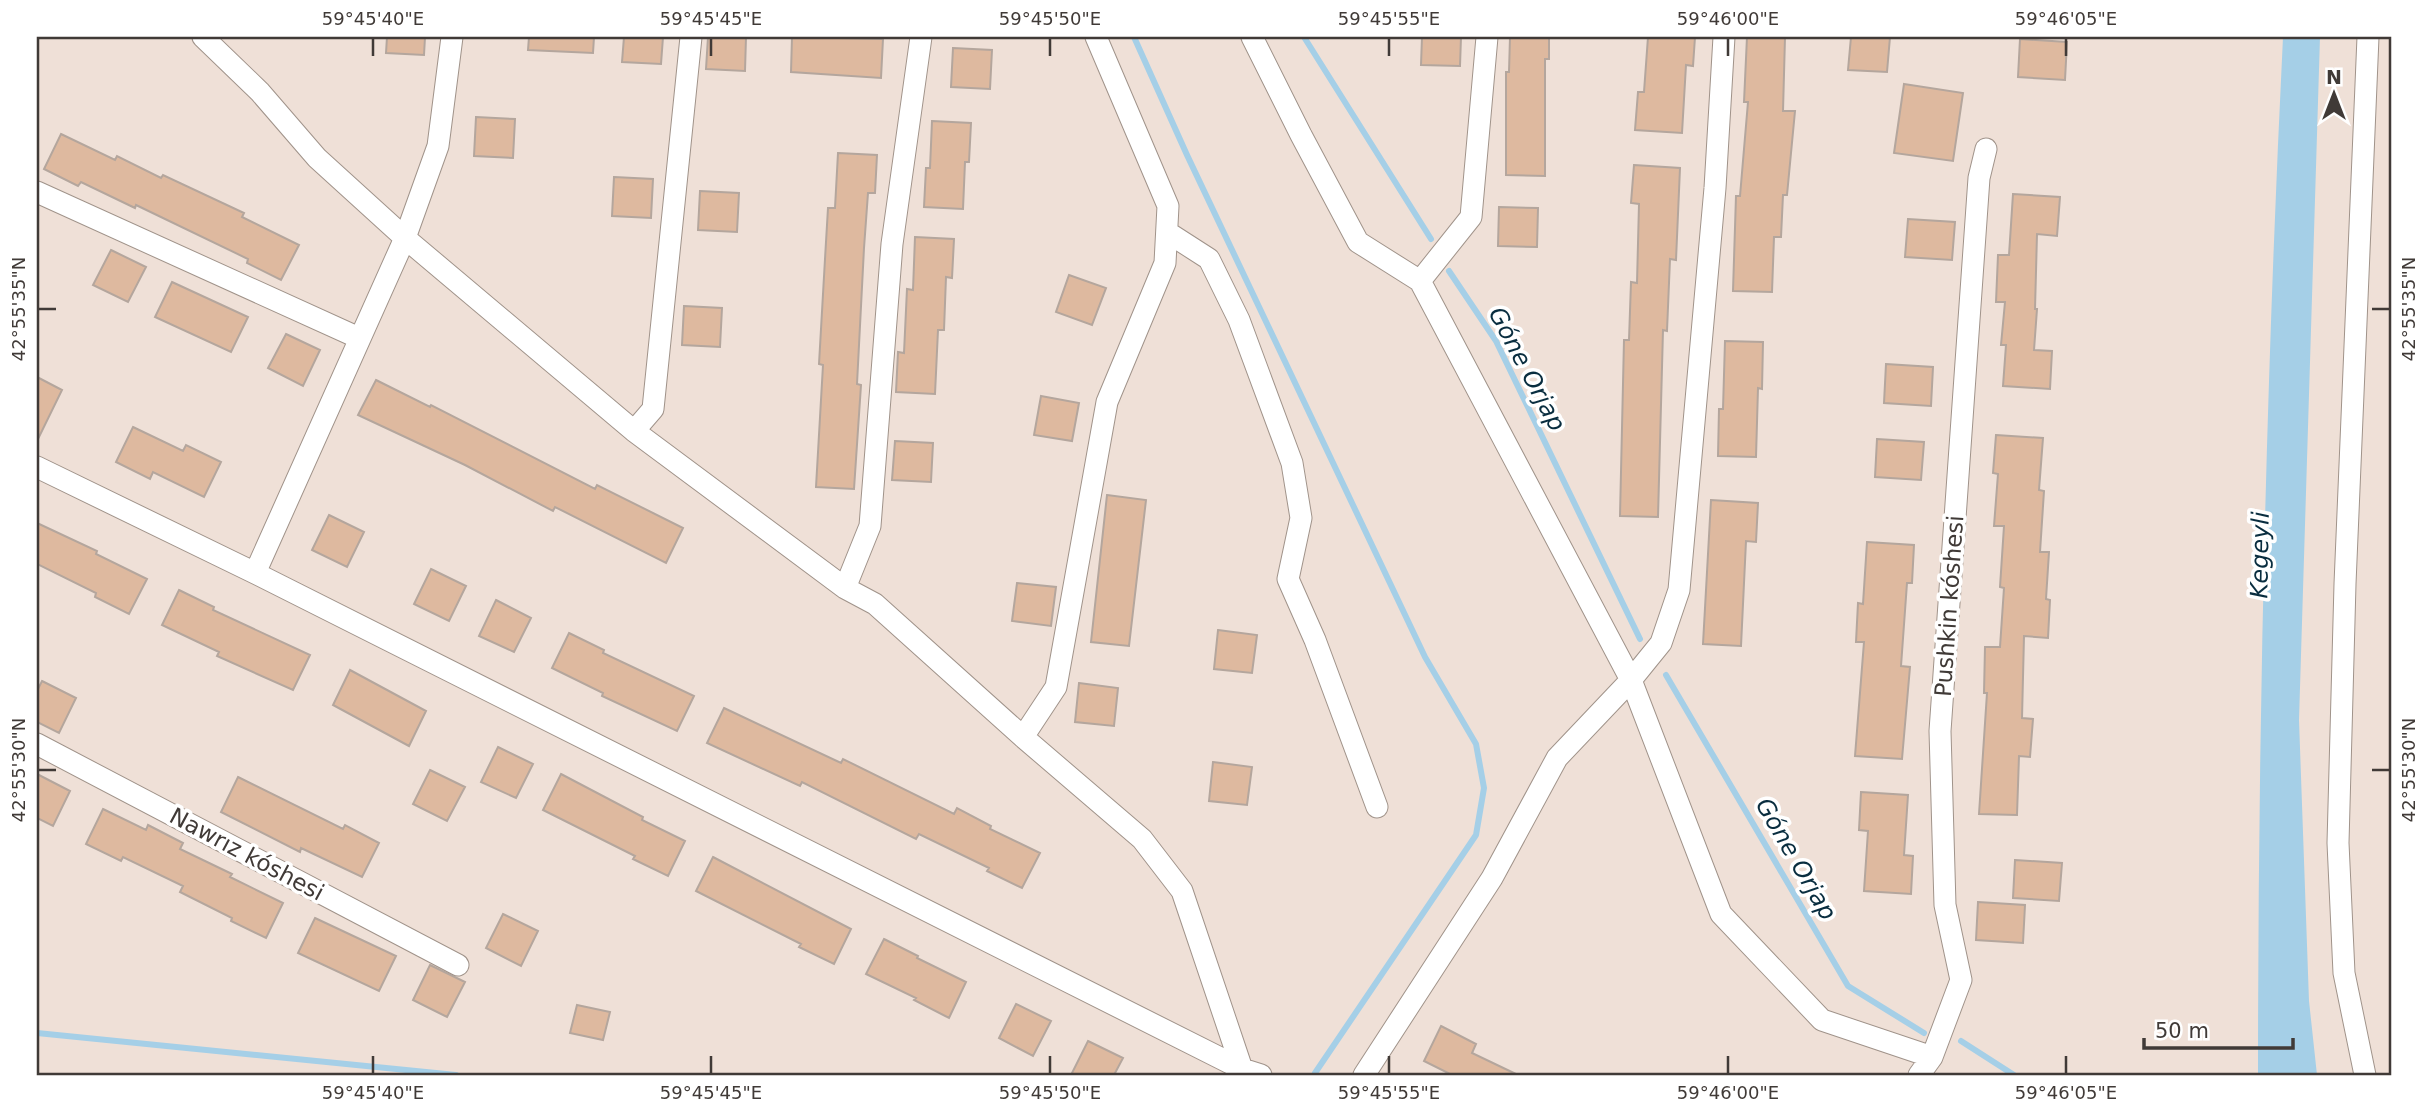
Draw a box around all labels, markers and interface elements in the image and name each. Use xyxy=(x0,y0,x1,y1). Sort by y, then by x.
text: 59°45'40"E xyxy=(322,8,424,29)
text: 59°45'45"E xyxy=(660,8,762,29)
text: 59°45'50"E xyxy=(999,8,1101,29)
text: 59°45'55"E xyxy=(1338,8,1440,29)
text: 59°46'00"E xyxy=(1677,8,1779,29)
text: 59°46'05"E xyxy=(2015,8,2117,29)
north arrow xyxy=(2298,60,2368,130)
text: N xyxy=(2326,66,2342,88)
text: 42°55'35"N xyxy=(8,257,29,361)
text: 42°55'35"N xyxy=(2398,257,2419,361)
water label: Góne Orjap xyxy=(1483,302,1571,436)
water label: Kegeyli xyxy=(2245,511,2275,599)
street label: Pushkin kóshesi xyxy=(1930,514,1968,698)
text: 42°55'30"N xyxy=(8,718,29,822)
text: 42°55'30"N xyxy=(2398,718,2419,822)
water label: Góne Orjap xyxy=(1750,793,1842,925)
street label: Nawrız kóshesi xyxy=(165,802,329,906)
scale bar xyxy=(2144,1007,2293,1051)
text: 50 m xyxy=(2155,1019,2209,1043)
text: 59°45'40"E xyxy=(322,1082,424,1103)
text: 59°45'45"E xyxy=(660,1082,762,1103)
text: 59°45'50"E xyxy=(999,1082,1101,1103)
text: 59°45'55"E xyxy=(1338,1082,1440,1103)
text: 59°46'00"E xyxy=(1677,1082,1779,1103)
text: 59°46'05"E xyxy=(2015,1082,2117,1103)

